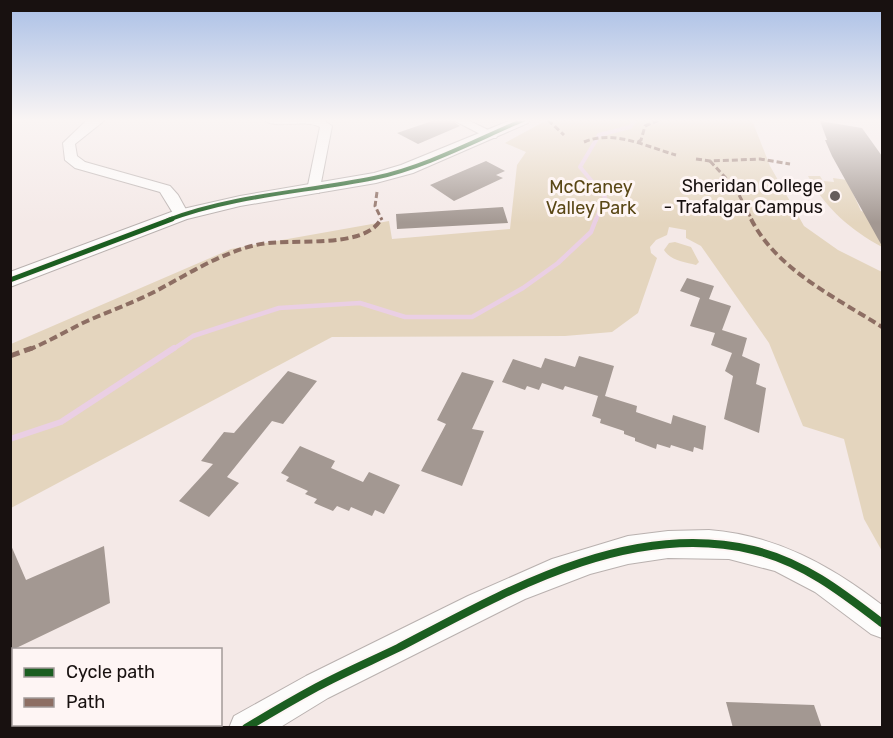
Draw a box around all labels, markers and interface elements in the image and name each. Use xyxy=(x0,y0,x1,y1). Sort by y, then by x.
place label: Sheridan College - Trafalgar Campus xyxy=(664,175,823,218)
park label: McCraney Valley Park xyxy=(546,176,637,219)
marker: Sheridan College - Trafalgar Campus xyxy=(828,189,842,203)
legend xyxy=(12,648,222,726)
text: Cycle path xyxy=(66,661,155,683)
text: Path xyxy=(66,691,105,713)

